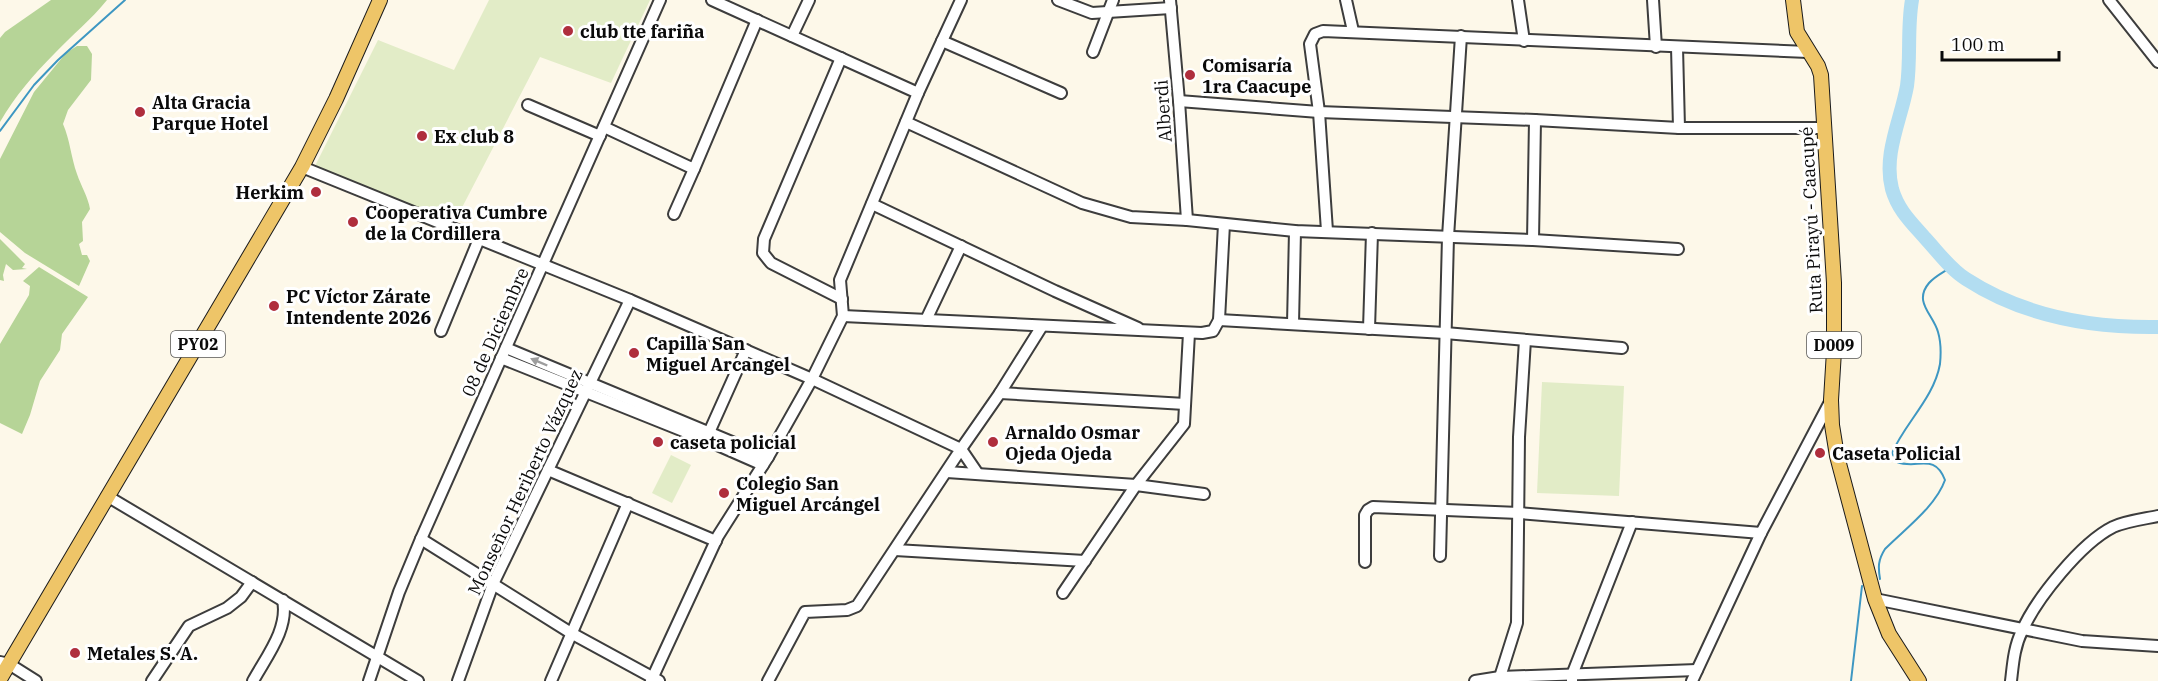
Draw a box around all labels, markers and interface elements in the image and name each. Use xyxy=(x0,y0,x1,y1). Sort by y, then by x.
place label: club tte fariña xyxy=(580,20,705,43)
marker: club tte fariña xyxy=(561,24,575,38)
scale bar xyxy=(1942,24,2059,62)
text: 100 m xyxy=(1951,33,2005,56)
place label: Comisaría 1ra Caacupe xyxy=(1202,54,1311,98)
marker: Comisaría 1ra Caacupe xyxy=(1183,68,1197,82)
street label: Alberdi xyxy=(1149,79,1177,143)
place label: Alta Gracia Parque Hotel xyxy=(152,91,268,135)
marker: Alta Gracia Parque Hotel xyxy=(133,105,147,119)
place label: Ex club 8 xyxy=(434,125,514,148)
street label: Ruta Pirayú - Caacupé xyxy=(1795,126,1827,314)
marker: Ex club 8 xyxy=(415,129,429,143)
place label: Herkim xyxy=(236,181,305,204)
marker: Herkim xyxy=(309,185,323,199)
place label: Cooperativa Cumbre de la Cordillera xyxy=(365,201,547,245)
marker: Cooperativa Cumbre de la Cordillera xyxy=(346,215,360,229)
street label: 08 de Diciembre xyxy=(456,264,534,400)
place label: PC Víctor Zárate Intendente 2026 xyxy=(286,285,432,329)
marker: PC Víctor Zárate Intendente 2026 xyxy=(267,299,281,313)
road number: PY02 xyxy=(171,331,225,357)
place label: Capilla San Miguel Arcangel xyxy=(646,332,790,376)
road number: D009 xyxy=(1807,332,1861,358)
marker: Capilla San Miguel Arcangel xyxy=(627,346,641,360)
one-way arrow xyxy=(531,358,548,367)
street label: Monseñor Heriberto Vázquez xyxy=(462,365,588,599)
place label: Arnaldo Osmar Ojeda Ojeda xyxy=(1005,421,1140,465)
place label: caseta policial xyxy=(670,431,796,454)
marker: caseta policial xyxy=(651,435,665,449)
marker: Arnaldo Osmar Ojeda Ojeda xyxy=(986,435,1000,449)
place label: Caseta Policial xyxy=(1832,442,1961,465)
marker: Caseta Policial xyxy=(1813,446,1827,460)
place label: Colegio San Miguel Arcángel xyxy=(736,472,880,516)
marker: Colegio San Miguel Arcángel xyxy=(717,486,731,500)
place label: Metales S. A. xyxy=(87,642,198,665)
marker: Metales S. A. xyxy=(68,646,82,660)

